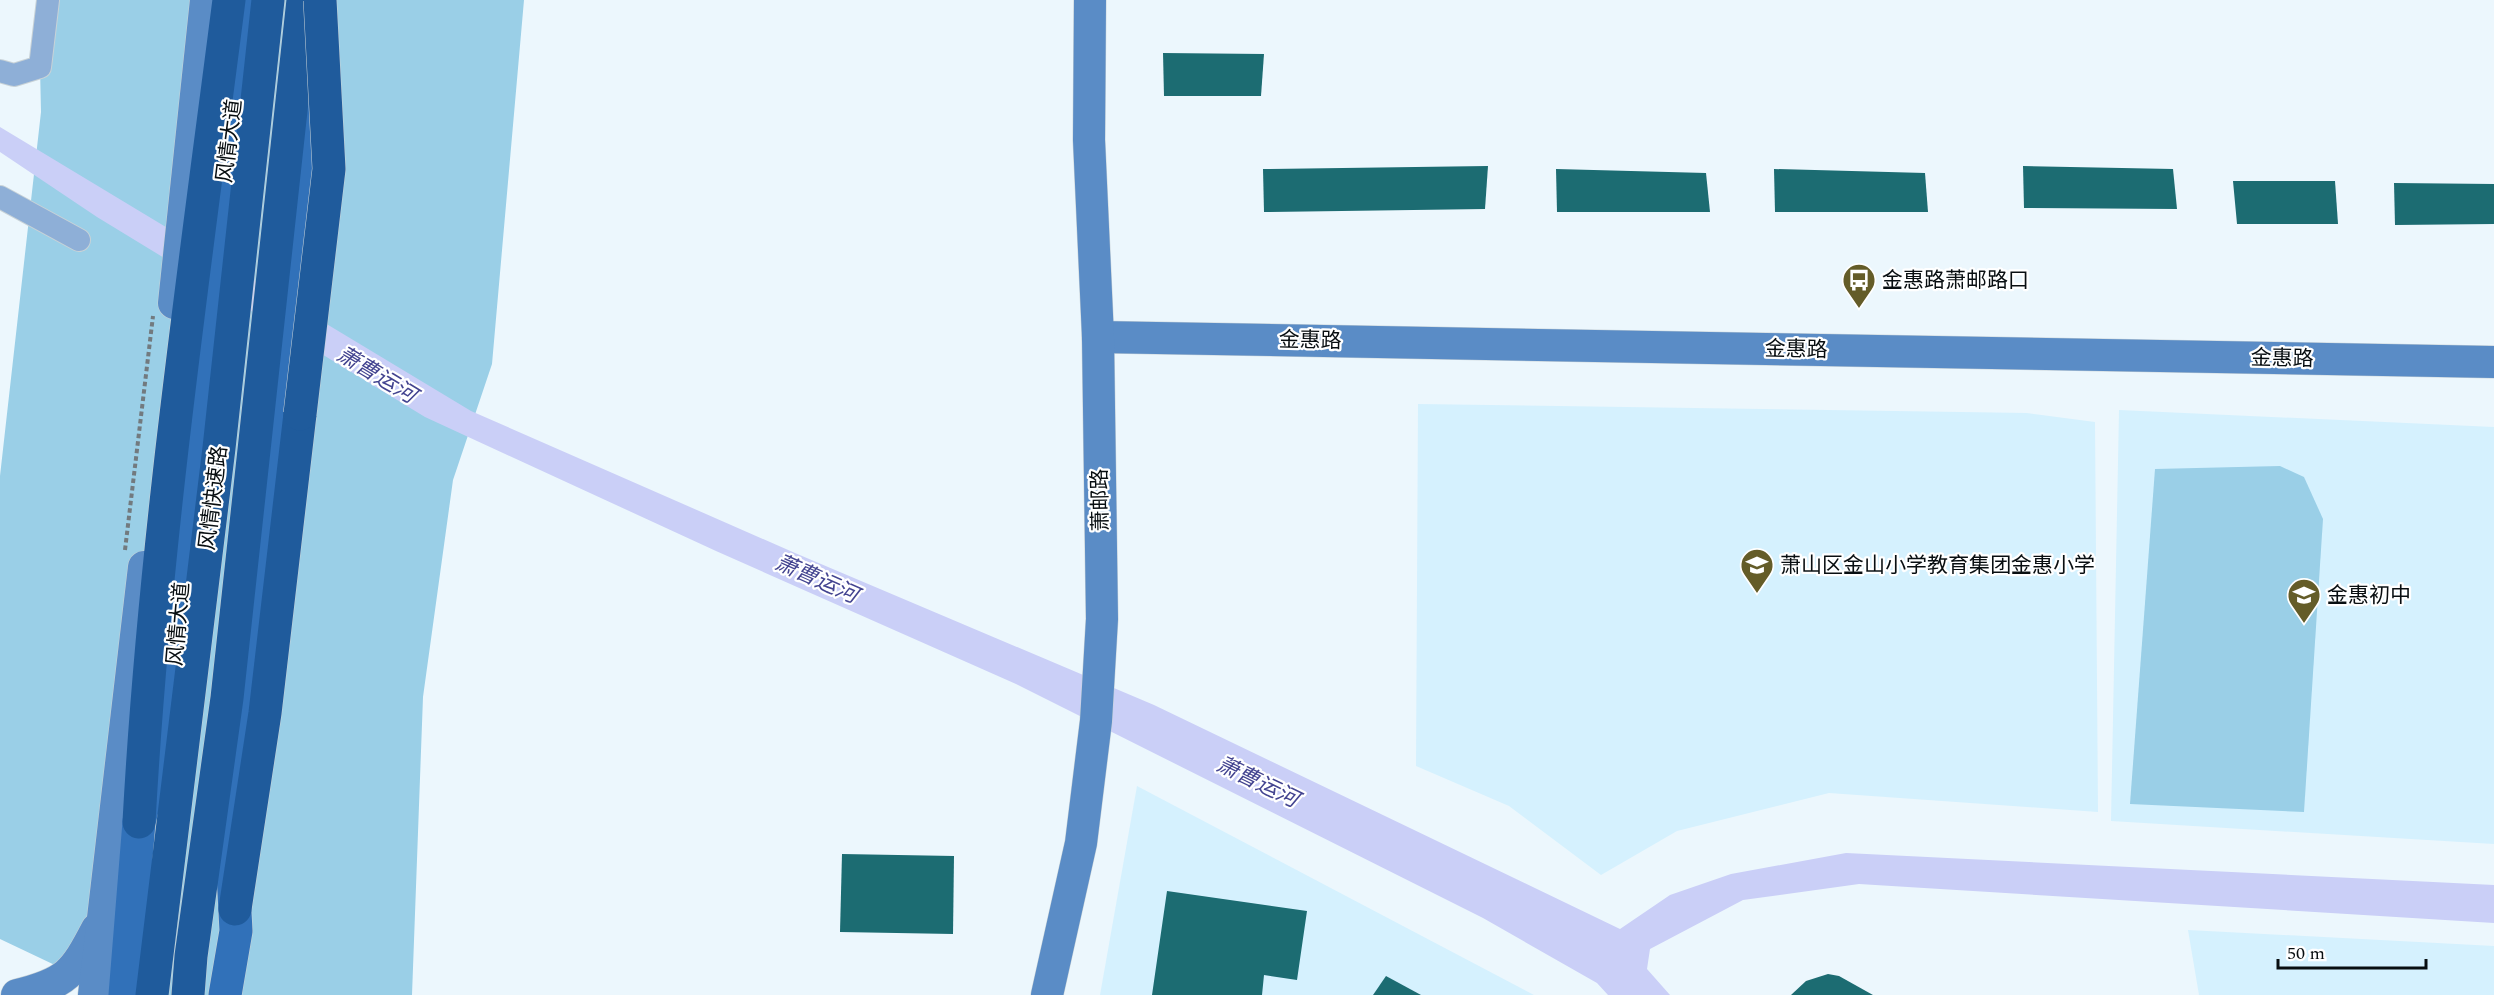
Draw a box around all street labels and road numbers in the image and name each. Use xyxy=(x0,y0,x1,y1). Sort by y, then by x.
street label: 风情大道 xyxy=(209,97,251,185)
street label: 金惠路 xyxy=(1278,324,1342,358)
street label: 金惠路 xyxy=(1764,333,1828,367)
street label: 金惠路 xyxy=(2250,342,2314,376)
street label: 风情快速路 xyxy=(192,444,236,552)
street label: 萧邮路 xyxy=(1084,468,1118,532)
street label: 风情大道 xyxy=(159,581,199,667)

